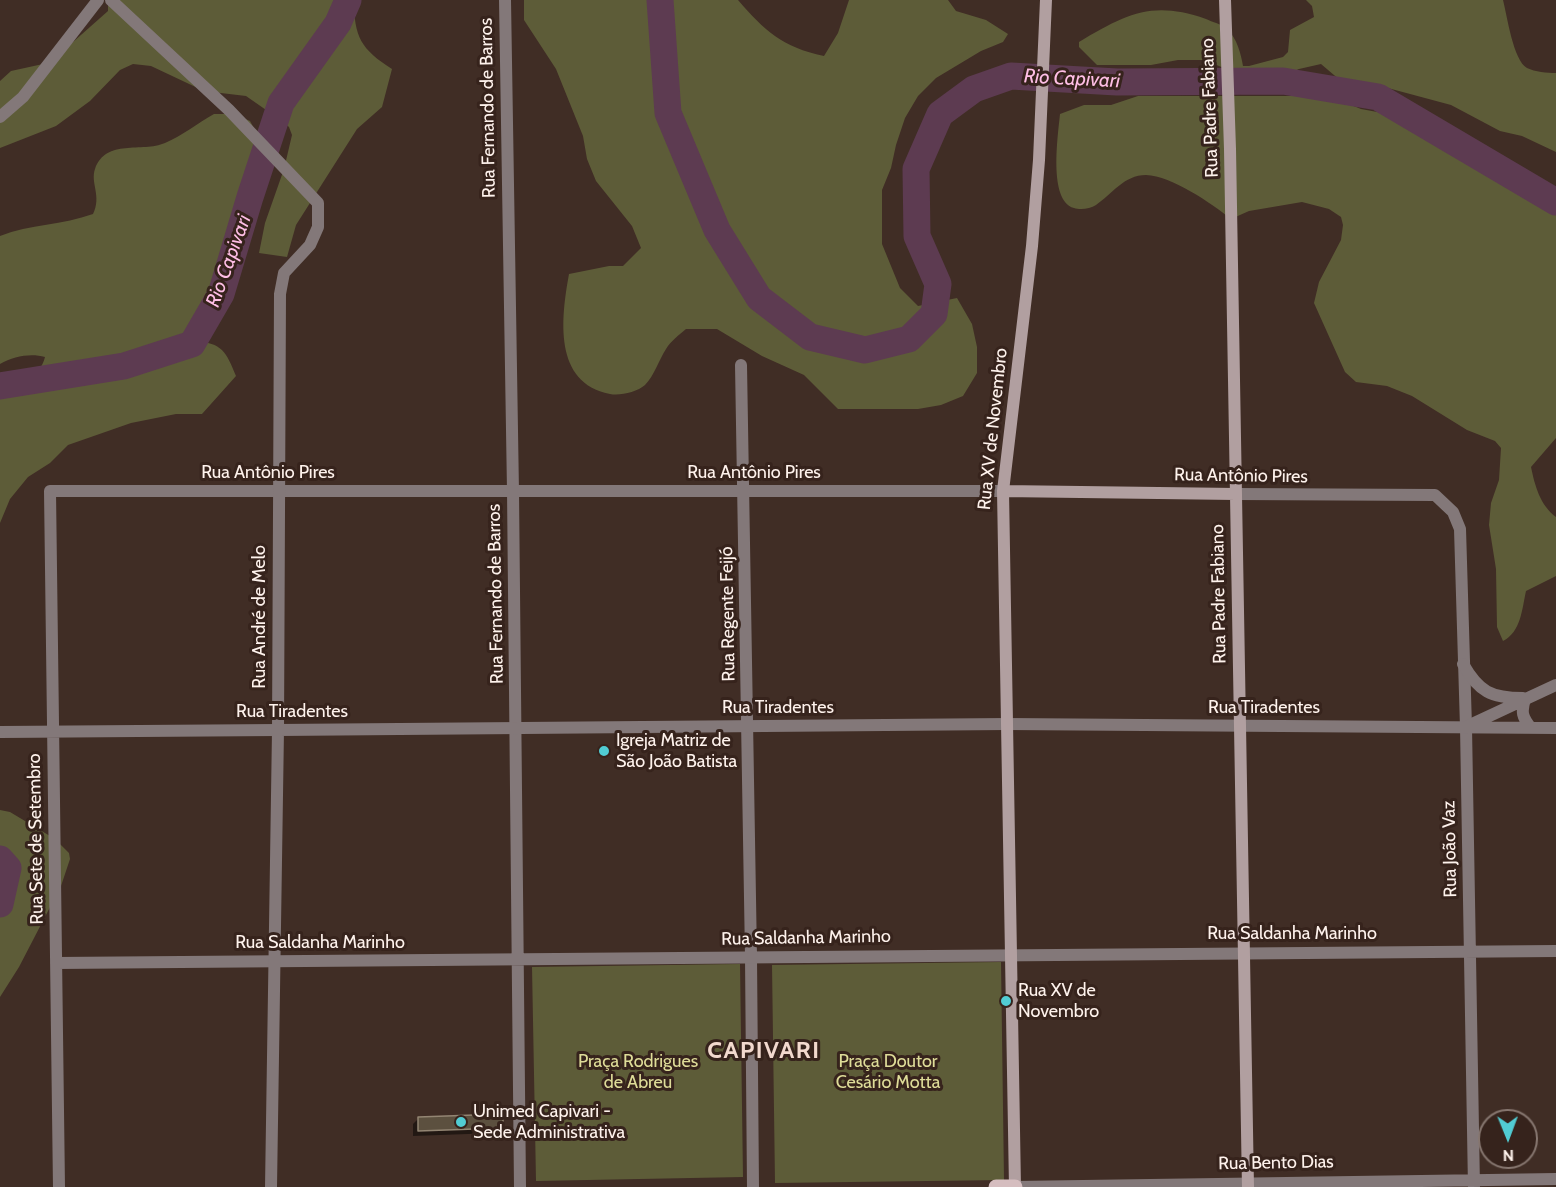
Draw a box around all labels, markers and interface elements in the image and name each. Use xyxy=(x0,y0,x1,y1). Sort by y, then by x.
street label: Rua Fernando de Barros xyxy=(476,18,500,198)
street label: Rua Padre Fabiano xyxy=(1197,38,1223,178)
water label: Rio Capivari xyxy=(1023,64,1121,94)
water label: Rio Capivari xyxy=(201,212,257,310)
street label: Rua XV de Novembro xyxy=(974,347,1012,511)
street label: Rua Antônio Pires xyxy=(201,462,335,484)
street label: Rua Antônio Pires xyxy=(687,462,821,484)
street label: Rua Antônio Pires xyxy=(1174,464,1308,488)
street label: Rua Fernando de Barros xyxy=(484,504,508,684)
street label: Rua Padre Fabiano xyxy=(1207,524,1231,664)
street label: Rua André de Melo xyxy=(249,545,271,689)
street label: Rua Regente Feijó xyxy=(716,546,740,682)
street label: Rua Tiradentes xyxy=(722,697,834,719)
street label: Rua Tiradentes xyxy=(1208,697,1320,719)
street label: Rua Tiradentes xyxy=(236,701,348,723)
place label: Igreja Matriz de São João Batista xyxy=(616,730,737,772)
marker: Igreja Matriz de São João Batista xyxy=(597,744,611,758)
street label: Rua Sete de Setembro xyxy=(24,753,48,925)
street label: Rua João Vaz xyxy=(1438,800,1462,898)
street label: Rua Saldanha Marinho xyxy=(1207,923,1377,945)
street label: Rua Saldanha Marinho xyxy=(721,926,891,950)
street label: Rua Saldanha Marinho xyxy=(235,932,405,954)
place label: Rua XV de Novembro xyxy=(1018,980,1099,1022)
marker: Rua XV de Novembro xyxy=(999,994,1013,1008)
district label: CAPIVARI xyxy=(707,1037,821,1065)
park label: Praça Rodrigues de Abreu xyxy=(578,1051,698,1094)
park label: Praça Doutor Cesário Motta xyxy=(836,1051,940,1094)
place label: Unimed Capivari - Sede Administrativa xyxy=(473,1101,625,1144)
north arrow xyxy=(1478,1109,1538,1169)
marker: Unimed Capivari - Sede Administrativa xyxy=(454,1115,468,1129)
text: N xyxy=(1502,1146,1514,1165)
street label: Rua Bento Dias xyxy=(1218,1151,1334,1175)

